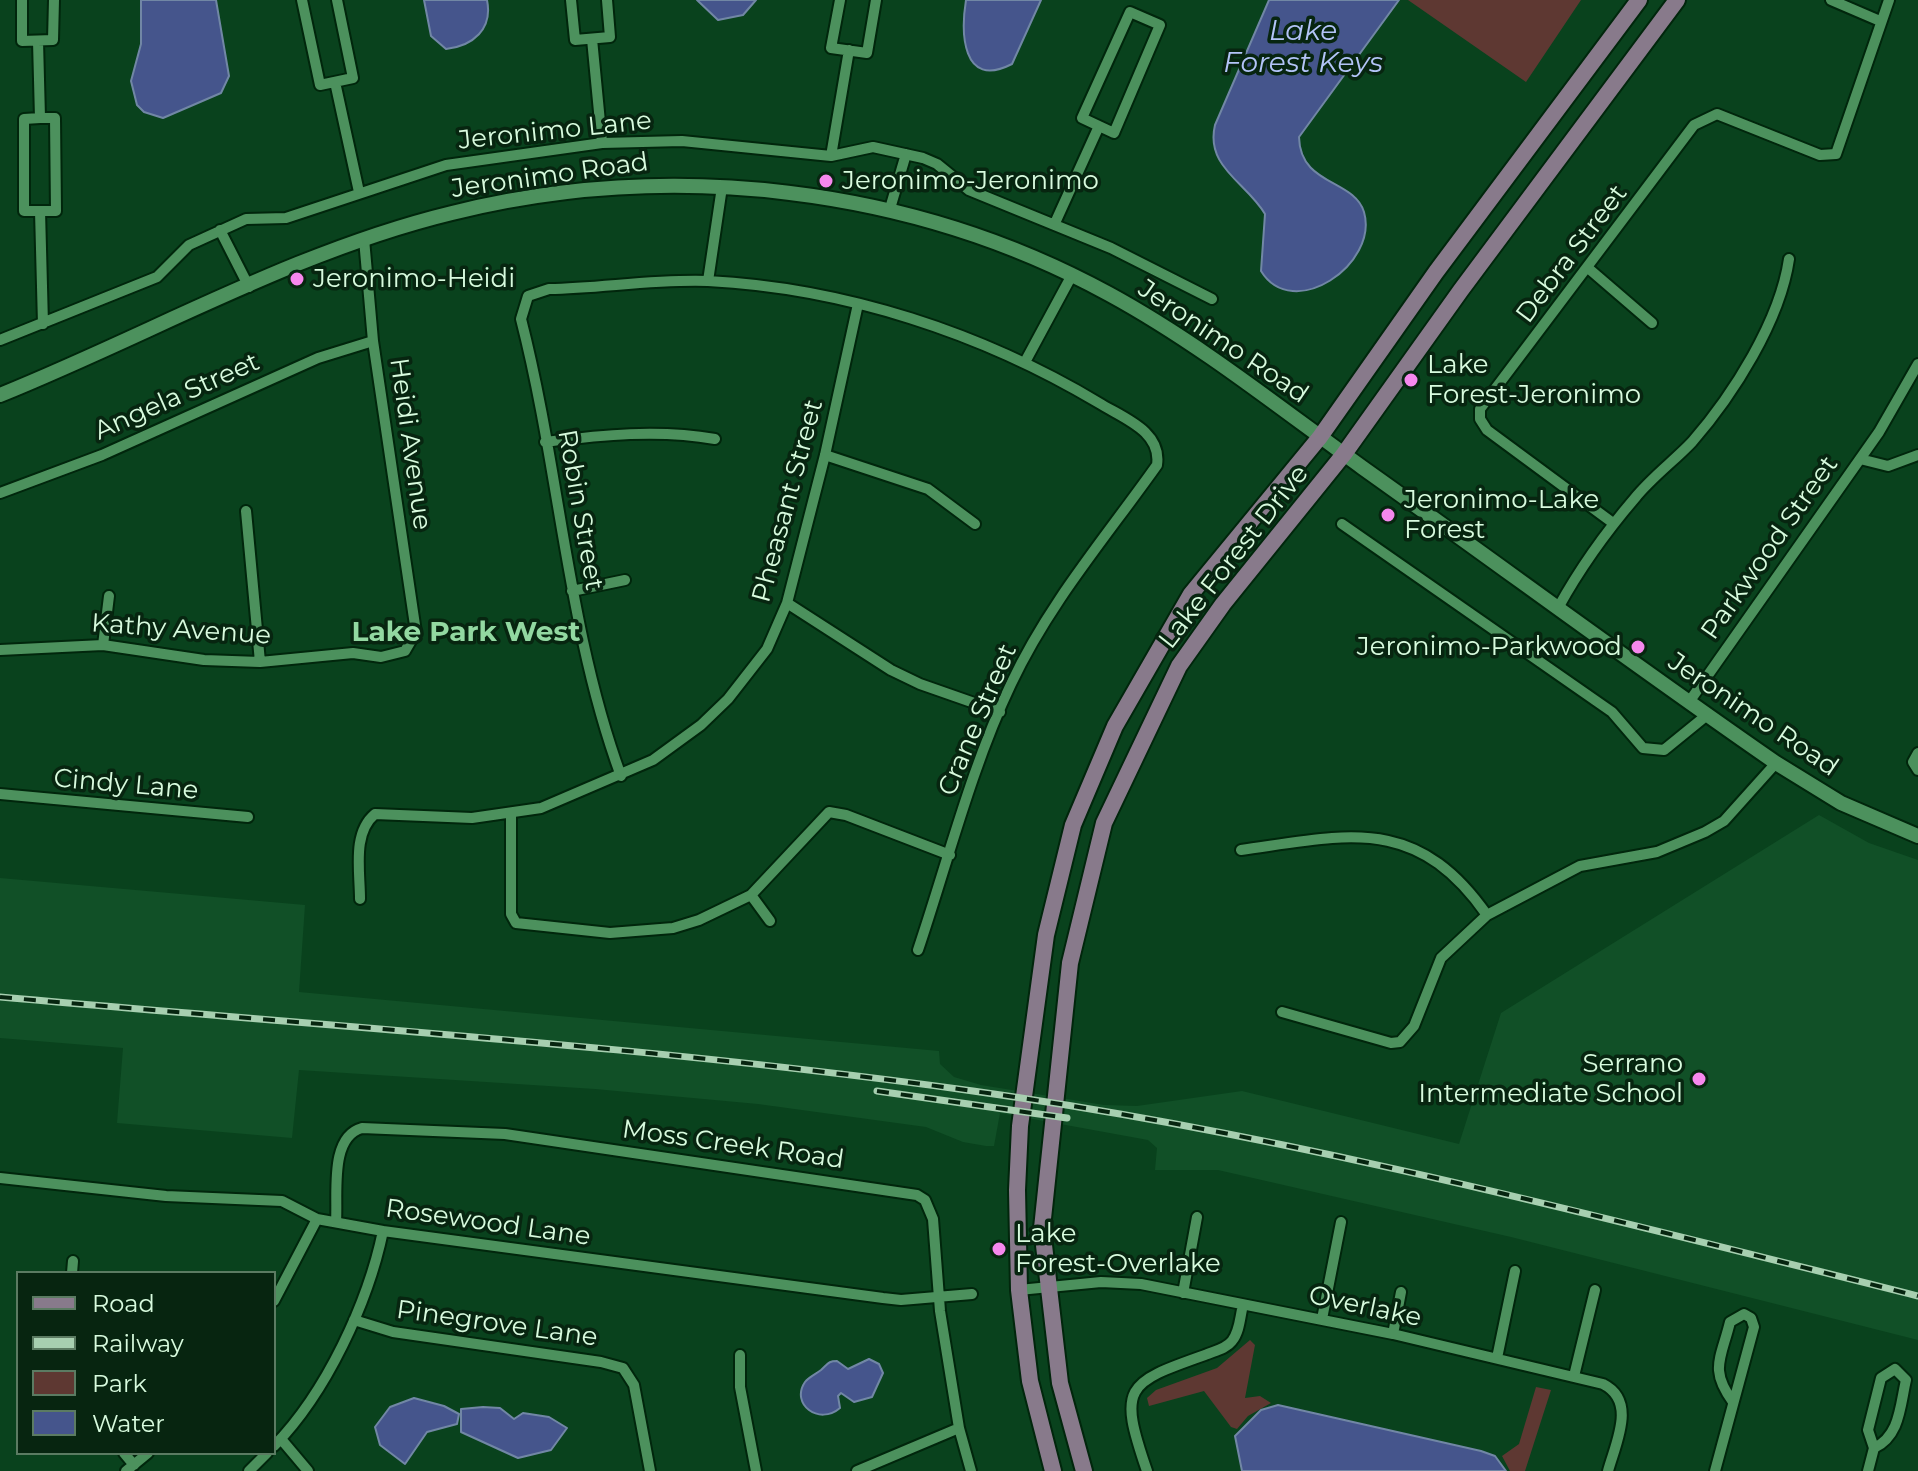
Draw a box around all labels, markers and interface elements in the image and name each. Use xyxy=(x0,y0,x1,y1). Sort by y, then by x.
water label: Lake Forest Keys xyxy=(1223,15,1383,81)
street label: Jeronimo Lane xyxy=(457,105,653,157)
street label: Jeronimo Road xyxy=(450,147,650,205)
place label: Jeronimo-Jeronimo xyxy=(842,165,1099,197)
marker: Jeronimo-Jeronimo xyxy=(817,172,835,190)
street label: Debra Street xyxy=(1510,179,1634,329)
place label: Jeronimo-Heidi xyxy=(313,263,515,295)
marker: Jeronimo-Heidi xyxy=(288,270,306,288)
street label: Jeronimo Road xyxy=(1132,274,1314,410)
street label: Angela Street xyxy=(90,347,264,447)
place label: Lake Forest-Jeronimo xyxy=(1427,349,1641,410)
street label: Heidi Avenue xyxy=(382,356,438,532)
marker: Lake Forest-Jeronimo xyxy=(1402,371,1420,389)
street label: Pheasant Street xyxy=(746,396,830,606)
street label: Robin Street xyxy=(551,427,609,593)
street label: Parkwood Street xyxy=(1695,450,1845,646)
street label: Lake Forest Drive xyxy=(1153,459,1315,655)
place label: Jeronimo-Lake Forest xyxy=(1404,484,1599,546)
marker: Jeronimo-Lake Forest xyxy=(1379,506,1397,524)
street label: Kathy Avenue xyxy=(90,608,272,652)
district label: Lake Park West xyxy=(352,616,580,650)
place label: Jeronimo-Parkwood xyxy=(1357,631,1622,663)
marker: Jeronimo-Parkwood xyxy=(1629,638,1647,656)
street label: Crane Street xyxy=(932,639,1024,801)
street label: Jeronimo Road xyxy=(1662,647,1844,783)
street label: Cindy Lane xyxy=(52,763,200,807)
place label: Serrano Intermediate School xyxy=(1418,1048,1683,1110)
marker: Serrano Intermediate School xyxy=(1690,1070,1708,1088)
street label: Moss Creek Road xyxy=(620,1114,846,1176)
street label: Rosewood Lane xyxy=(383,1193,593,1253)
place label: Lake Forest-Overlake xyxy=(1015,1218,1221,1280)
marker: Lake Forest-Overlake xyxy=(990,1240,1008,1258)
legend xyxy=(16,1271,276,1455)
street label: Overlake xyxy=(1306,1280,1424,1334)
text: Road xyxy=(92,1289,155,1318)
street label: Pinegrove Lane xyxy=(394,1294,600,1354)
text: Railway xyxy=(92,1329,184,1358)
text: Park xyxy=(92,1369,147,1398)
text: Water xyxy=(92,1409,165,1438)

